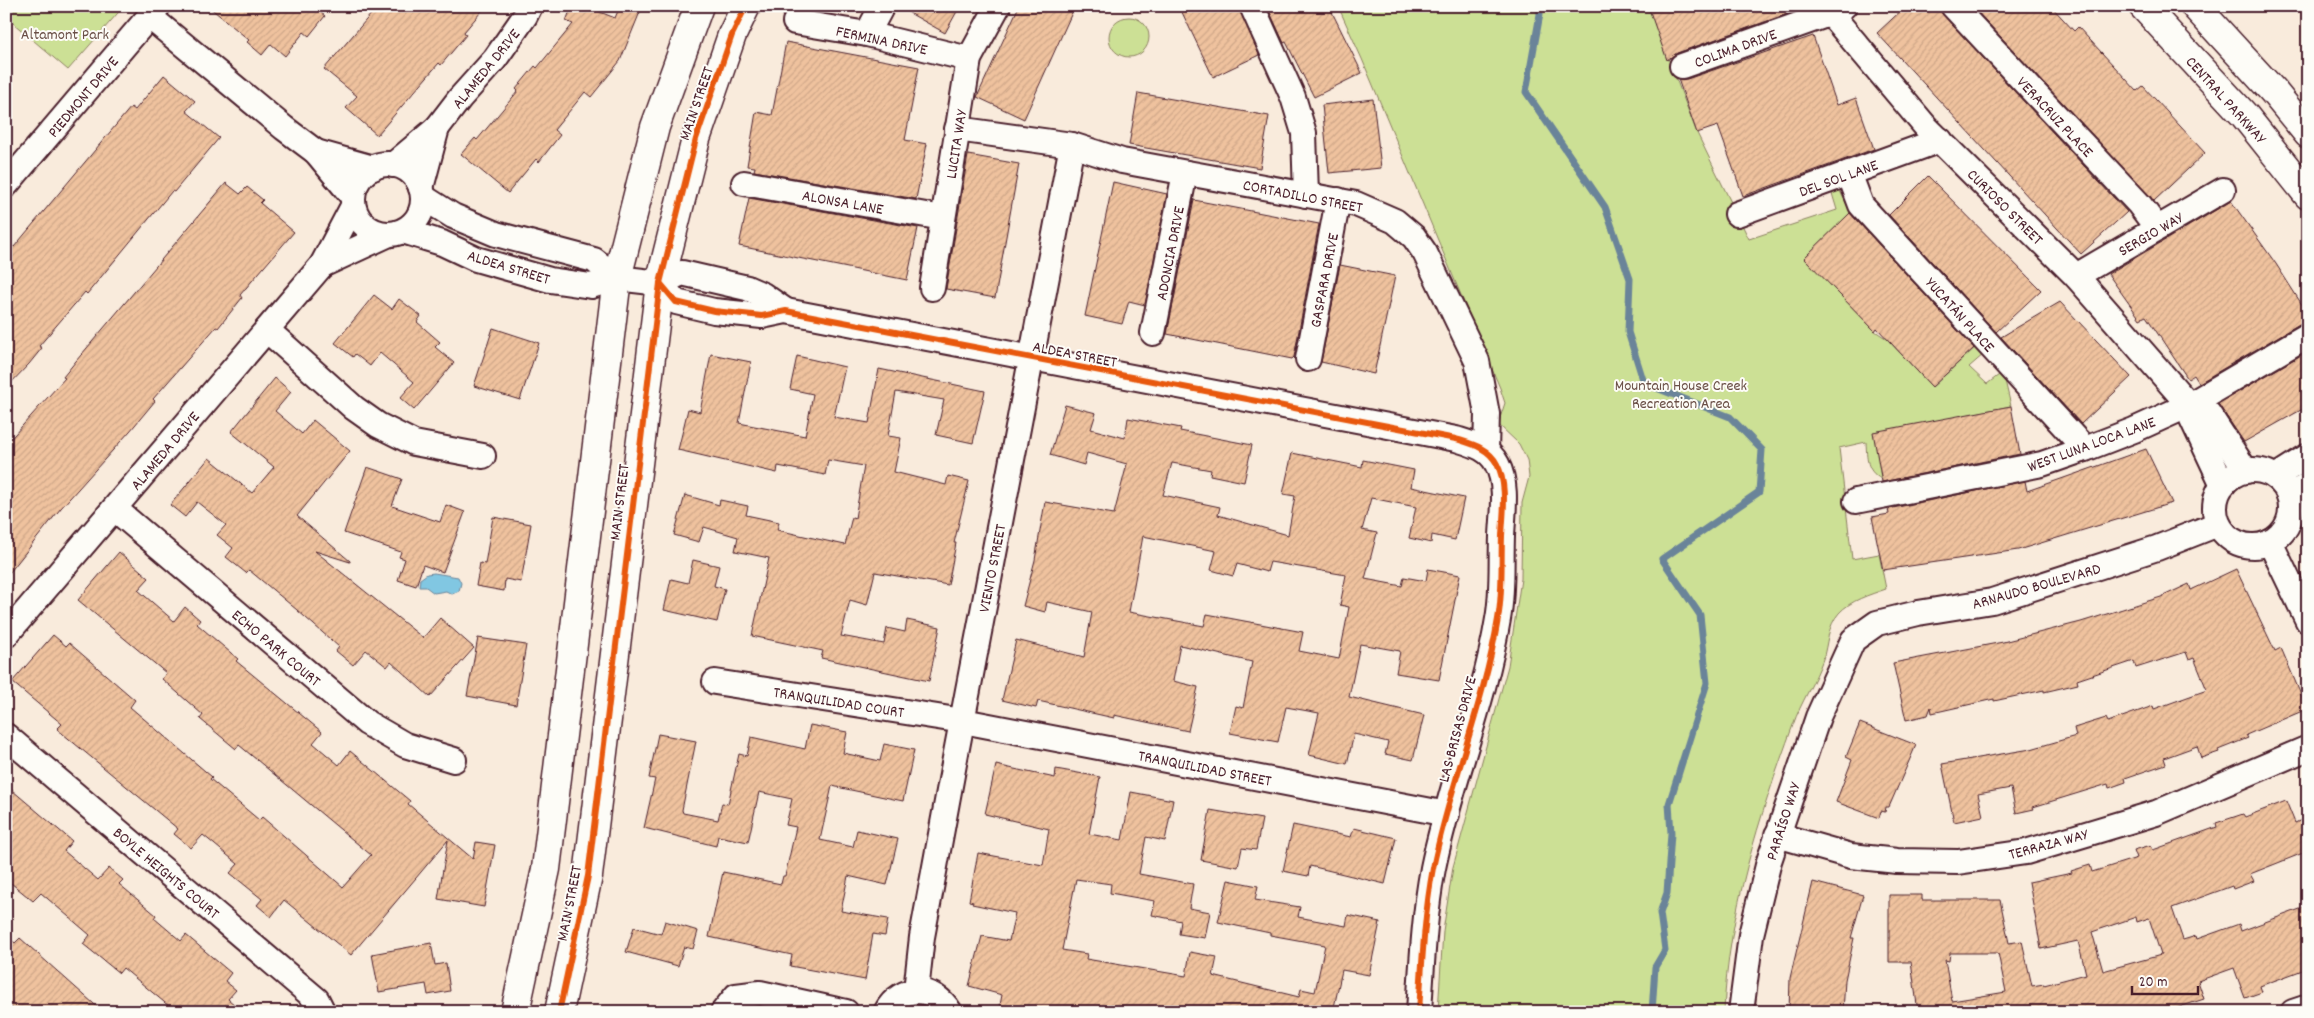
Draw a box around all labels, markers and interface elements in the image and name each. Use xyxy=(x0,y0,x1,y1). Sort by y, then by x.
street label: FERMINA DRIVE xyxy=(834,21,930,62)
park label: Altamont Park xyxy=(21,24,109,47)
street label: ALAMEDA DRIVE xyxy=(447,24,527,115)
street label: COLIMA DRIVE xyxy=(1691,24,1781,75)
street label: PIEDMONT DRIVE xyxy=(43,51,125,143)
street label: CENTRAL PARKWAY xyxy=(2179,52,2272,151)
street label: MAIN STREET xyxy=(674,63,721,144)
street label: VERACRUZ PLACE xyxy=(2011,72,2098,164)
street label: LUCITA WAY xyxy=(941,107,974,181)
street label: DEL SOL LANE xyxy=(1796,154,1882,204)
street label: CURIOSO STREET xyxy=(1961,164,2048,252)
street label: CORTADILLO STREET xyxy=(1241,175,1365,220)
street label: ALONSA LANE xyxy=(800,185,886,222)
street label: ADONCIA DRIVE xyxy=(1151,204,1192,302)
street label: SERGIO WAY xyxy=(2114,207,2189,263)
street label: GASPARA DRIVE xyxy=(1305,230,1346,330)
street label: ALDEA STREET xyxy=(464,245,553,292)
street label: YUCATÁN PLACE xyxy=(1919,273,2000,359)
street label: ALDEA STREET xyxy=(1030,336,1119,375)
park label: Mountain House Creek Recreation Area xyxy=(1615,375,1747,416)
street label: ALAMEDA DRIVE xyxy=(126,406,206,496)
street label: WEST LUNA LOCA LANE xyxy=(2025,411,2160,479)
street label: MAIN STREET xyxy=(604,462,637,542)
street label: VIENTO STREET xyxy=(974,522,1013,614)
street label: ARNAUDO BOULEVARD xyxy=(1970,558,2104,617)
street label: ECHO PARK COURT xyxy=(226,605,325,693)
street label: LAS BRISAS DRIVE xyxy=(1433,673,1484,785)
street label: TRANQUILIDAD COURT xyxy=(771,682,906,725)
street label: TRANQUILIDAD STREET xyxy=(1136,745,1274,794)
street label: PARAÍSO WAY xyxy=(1761,779,1808,864)
street label: BOYLE HEIGHTS COURT xyxy=(107,822,224,926)
street label: TERRAZA WAY xyxy=(2006,824,2092,867)
street label: MAIN STREET xyxy=(552,863,589,943)
scale bar xyxy=(2132,963,2198,995)
text: 20 m xyxy=(2139,972,2167,994)

